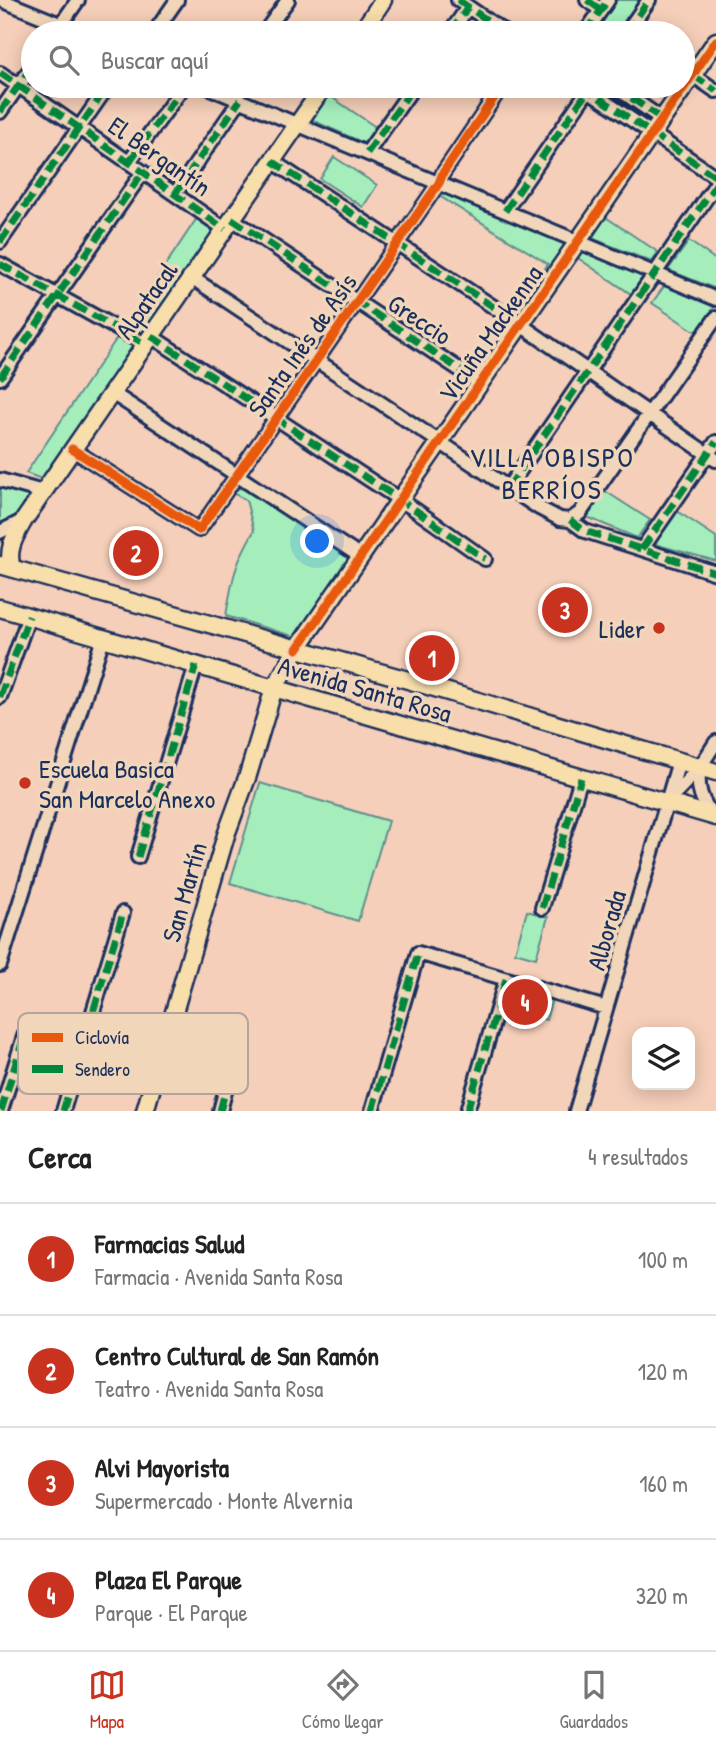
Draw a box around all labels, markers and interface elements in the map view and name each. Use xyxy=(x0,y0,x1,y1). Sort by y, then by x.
search box xyxy=(21,21,695,98)
icon: search xyxy=(45,41,83,79)
text: Buscar aquí xyxy=(101,42,209,77)
street label: El Bergantín xyxy=(102,108,218,204)
street label: Alpatacal xyxy=(107,254,185,346)
street label: Vicuña Mackenna xyxy=(430,258,550,408)
street label: Santa Inés de Asís xyxy=(239,266,365,424)
street label: Greccio xyxy=(381,285,459,353)
district label: VILLA OBISPO BERRÍOS xyxy=(469,438,635,508)
your location xyxy=(300,524,334,558)
pin: 2 xyxy=(113,527,159,579)
pin: 3 xyxy=(542,584,588,636)
place label: Lider xyxy=(599,611,645,646)
marker: Lider xyxy=(651,620,667,636)
pin: 1 xyxy=(409,632,455,684)
street label: Avenida Santa Rosa xyxy=(274,648,456,730)
place label: Escuela Basica San Marcelo Anexo xyxy=(39,751,215,816)
marker: Escuela Basica San Marcelo Anexo xyxy=(17,775,33,791)
street label: San Martín xyxy=(153,838,215,946)
street label: Alborada xyxy=(578,886,634,974)
pin: 4 xyxy=(502,976,548,1028)
legend xyxy=(18,1013,248,1094)
text: Ciclovía xyxy=(75,1024,130,1050)
map controls xyxy=(632,1027,695,1090)
button: layers xyxy=(632,1027,695,1090)
text: Sendero xyxy=(75,1056,130,1082)
text: Cerca xyxy=(28,1137,91,1177)
text: 4 resultados xyxy=(588,1141,688,1172)
text: Farmacias Salud xyxy=(95,1226,245,1261)
text: 1 xyxy=(47,1244,55,1275)
text: 100 m xyxy=(638,1244,688,1275)
text: Farmacia · Avenida Santa Rosa xyxy=(95,1261,343,1292)
text: Centro Cultural de San Ramón xyxy=(95,1338,379,1373)
text: 2 xyxy=(46,1356,56,1387)
text: 120 m xyxy=(638,1356,688,1387)
text: Teatro · Avenida Santa Rosa xyxy=(95,1373,323,1404)
text: Alvi Mayorista xyxy=(95,1450,229,1485)
text: 3 xyxy=(46,1468,56,1499)
text: 160 m xyxy=(639,1468,688,1499)
text: Supermercado · Monte Alvernia xyxy=(95,1485,352,1516)
text: Plaza El Parque xyxy=(95,1562,242,1597)
text: 4 xyxy=(47,1580,55,1611)
text: 320 m xyxy=(636,1580,688,1611)
text: Parque · El Parque xyxy=(95,1597,248,1628)
tab: Mapa xyxy=(88,1666,126,1734)
tab: Cómo llegar xyxy=(302,1666,384,1734)
tab: Guardados xyxy=(559,1666,628,1734)

